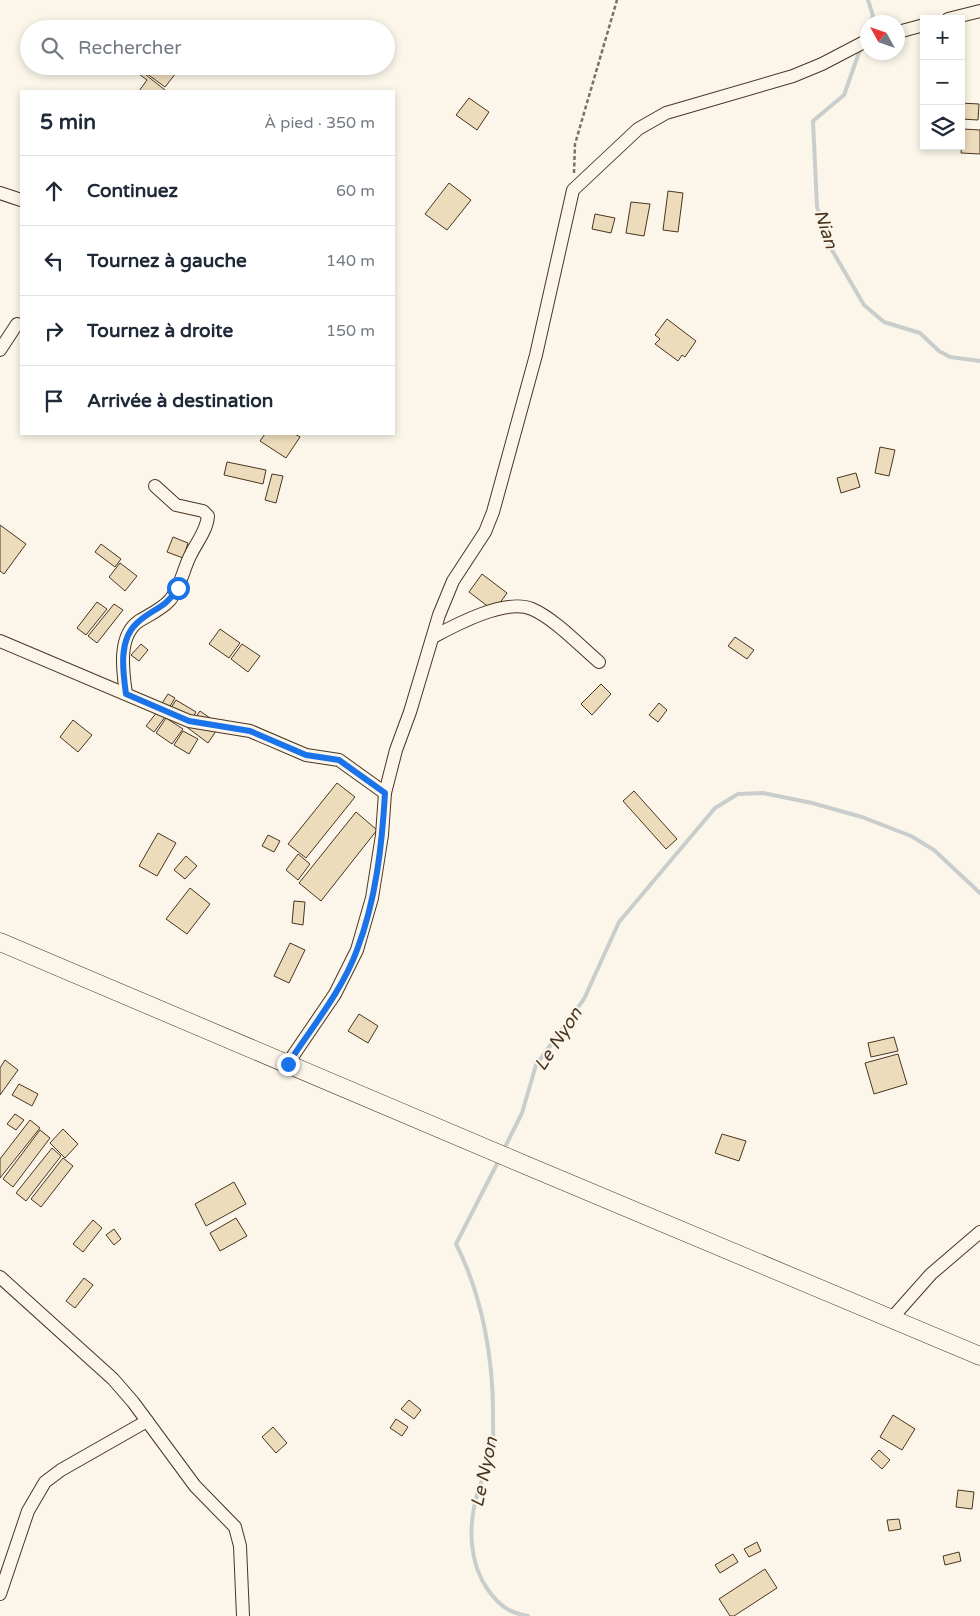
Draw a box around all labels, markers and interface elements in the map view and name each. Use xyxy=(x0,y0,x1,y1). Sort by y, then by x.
north arrow xyxy=(860,15,905,60)
map controls xyxy=(920,15,965,150)
button: + xyxy=(920,15,965,60)
search box xyxy=(20,20,395,75)
icon: search xyxy=(38,34,66,62)
text: Rechercher xyxy=(78,37,181,59)
button: − xyxy=(920,60,965,105)
button: layers xyxy=(920,105,965,150)
text: 5 min xyxy=(40,110,96,135)
text: À pied · 350 m xyxy=(264,113,375,133)
icon: ahead xyxy=(40,177,68,205)
text: Continuez xyxy=(87,180,178,202)
text: 60 m xyxy=(336,181,375,201)
water label: Nian xyxy=(809,207,843,252)
icon: left xyxy=(40,247,68,275)
text: Tournez à gauche xyxy=(87,250,247,272)
text: 140 m xyxy=(326,251,375,271)
icon: right xyxy=(40,317,68,345)
text: Tournez à droite xyxy=(87,320,233,342)
text: 150 m xyxy=(326,321,375,341)
icon: arrive xyxy=(40,387,68,415)
text: Arrivée à destination xyxy=(87,390,273,412)
route start xyxy=(167,577,190,600)
water label: Le Nyon xyxy=(529,1002,587,1075)
route end xyxy=(277,1053,300,1076)
water label: Le Nyon xyxy=(466,1434,502,1509)

